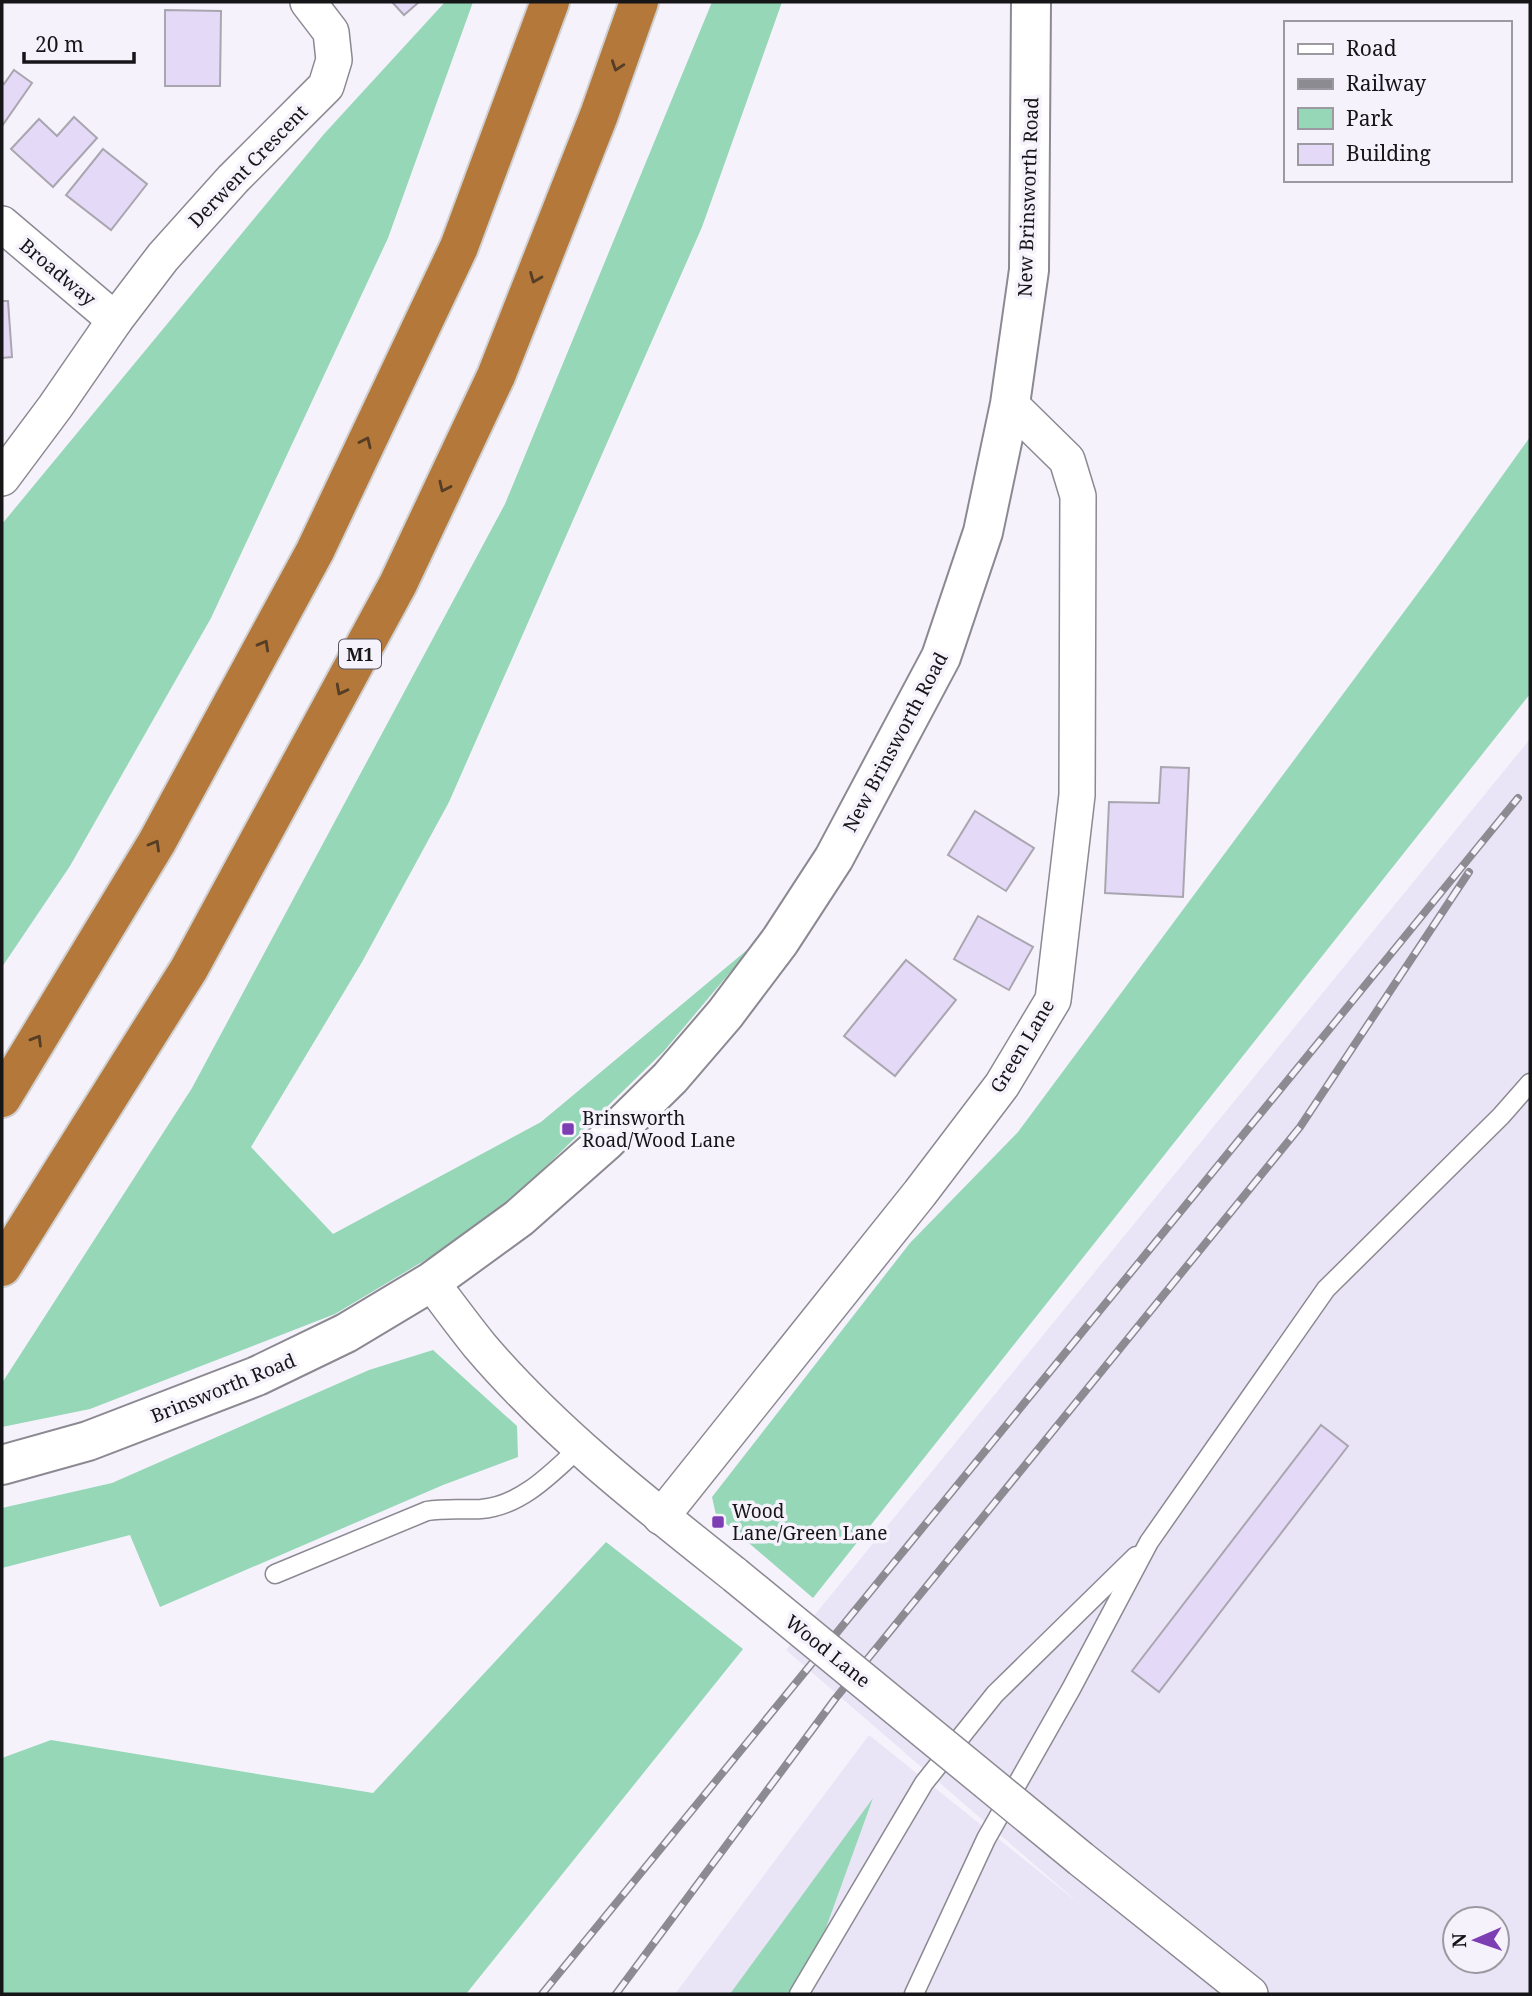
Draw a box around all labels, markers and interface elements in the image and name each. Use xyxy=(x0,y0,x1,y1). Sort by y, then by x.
scale bar xyxy=(24,21,135,65)
legend xyxy=(1284,21,1511,182)
text: 20 m xyxy=(35,30,84,58)
text: Road xyxy=(1346,34,1397,62)
one-way arrow xyxy=(611,60,625,72)
text: Railway xyxy=(1346,69,1426,97)
street label: New Brinsworth Road xyxy=(1012,96,1044,297)
street label: Derwent Crescent xyxy=(183,99,314,233)
text: Park xyxy=(1346,104,1393,132)
text: Building xyxy=(1346,139,1431,167)
street label: Broadway xyxy=(14,232,102,312)
one-way arrow xyxy=(529,272,543,284)
one-way arrow xyxy=(358,437,372,450)
one-way arrow xyxy=(438,480,452,492)
one-way arrow xyxy=(256,640,269,653)
road number: M1 xyxy=(339,640,381,668)
street label: New Brinsworth Road xyxy=(837,647,954,836)
one-way arrow xyxy=(336,682,349,695)
one-way arrow xyxy=(146,840,159,853)
street label: Green Lane xyxy=(984,994,1060,1098)
one-way arrow xyxy=(29,1034,42,1047)
place label: Brinsworth Road/Wood Lane xyxy=(582,1105,736,1153)
marker: Brinsworth Road/Wood Lane xyxy=(560,1121,576,1137)
street label: Brinsworth Road xyxy=(147,1347,300,1429)
place label: Wood Lane/Green Lane xyxy=(732,1498,887,1546)
marker: Wood Lane/Green Lane xyxy=(710,1514,726,1530)
street label: Wood Lane xyxy=(780,1609,876,1693)
north arrow xyxy=(1441,1905,1511,1975)
text: N xyxy=(1446,1933,1472,1949)

